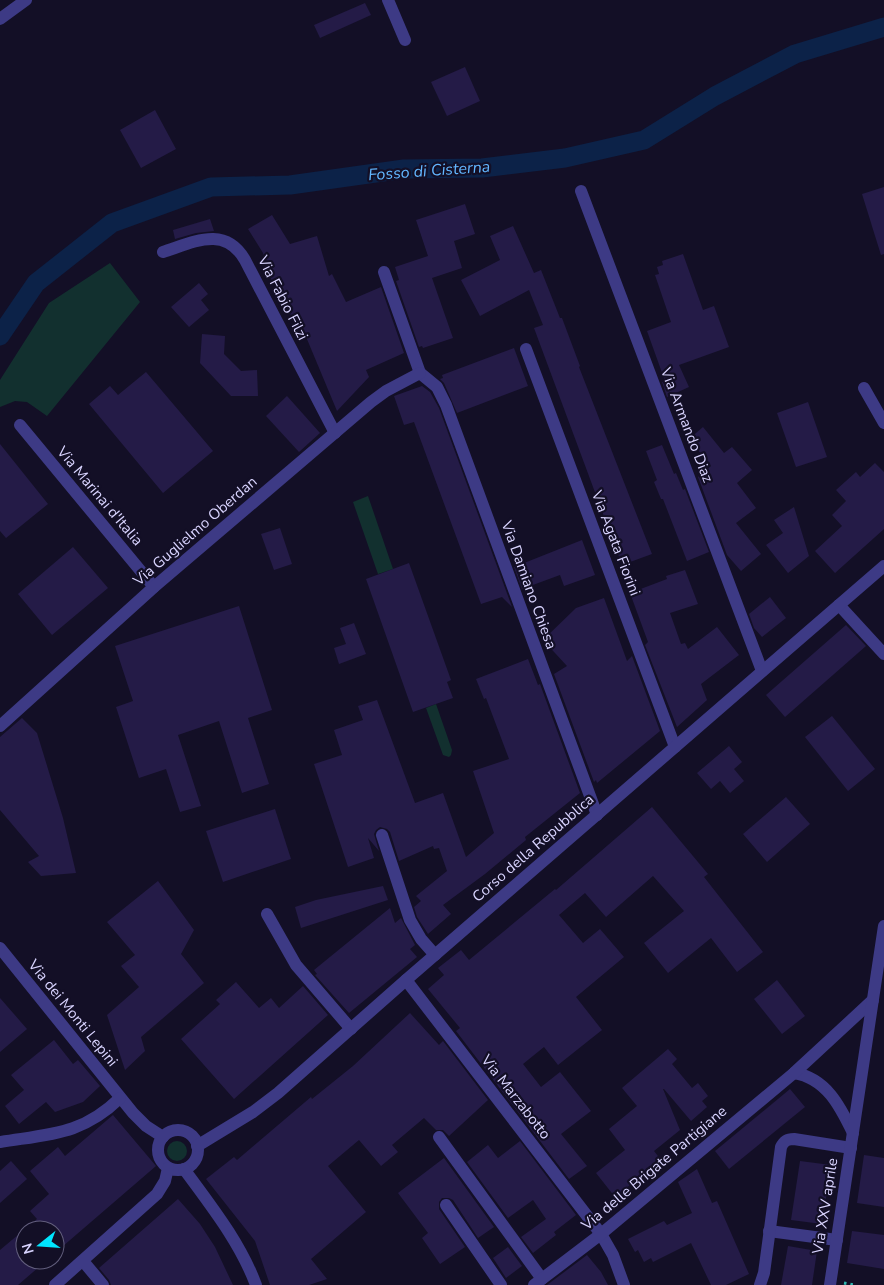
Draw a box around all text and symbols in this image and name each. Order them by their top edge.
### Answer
water label: Fosso di Cisterna [367,156,491,186]
street label: Via Fabio Filzi [253,251,313,344]
street label: Via Armando Diaz [656,364,718,485]
street label: Via Marinai d'Italia [52,441,148,550]
street label: Via Guglielmo Oberdan [128,472,261,591]
street label: Via Agata Fiorini [586,487,645,598]
street label: Via Damiano Chiesa [496,517,561,652]
street label: Corso della Repubblica [468,790,598,906]
street label: Via dei Monti Lepini [23,955,122,1071]
street label: Via Marzabotto [476,1050,555,1143]
street label: Via delle Brigate Partigiane [576,1101,731,1235]
street label: Via XXV aprile [807,1157,842,1256]
north arrow [15,1220,65,1270]
text: N [17,1241,39,1256]

